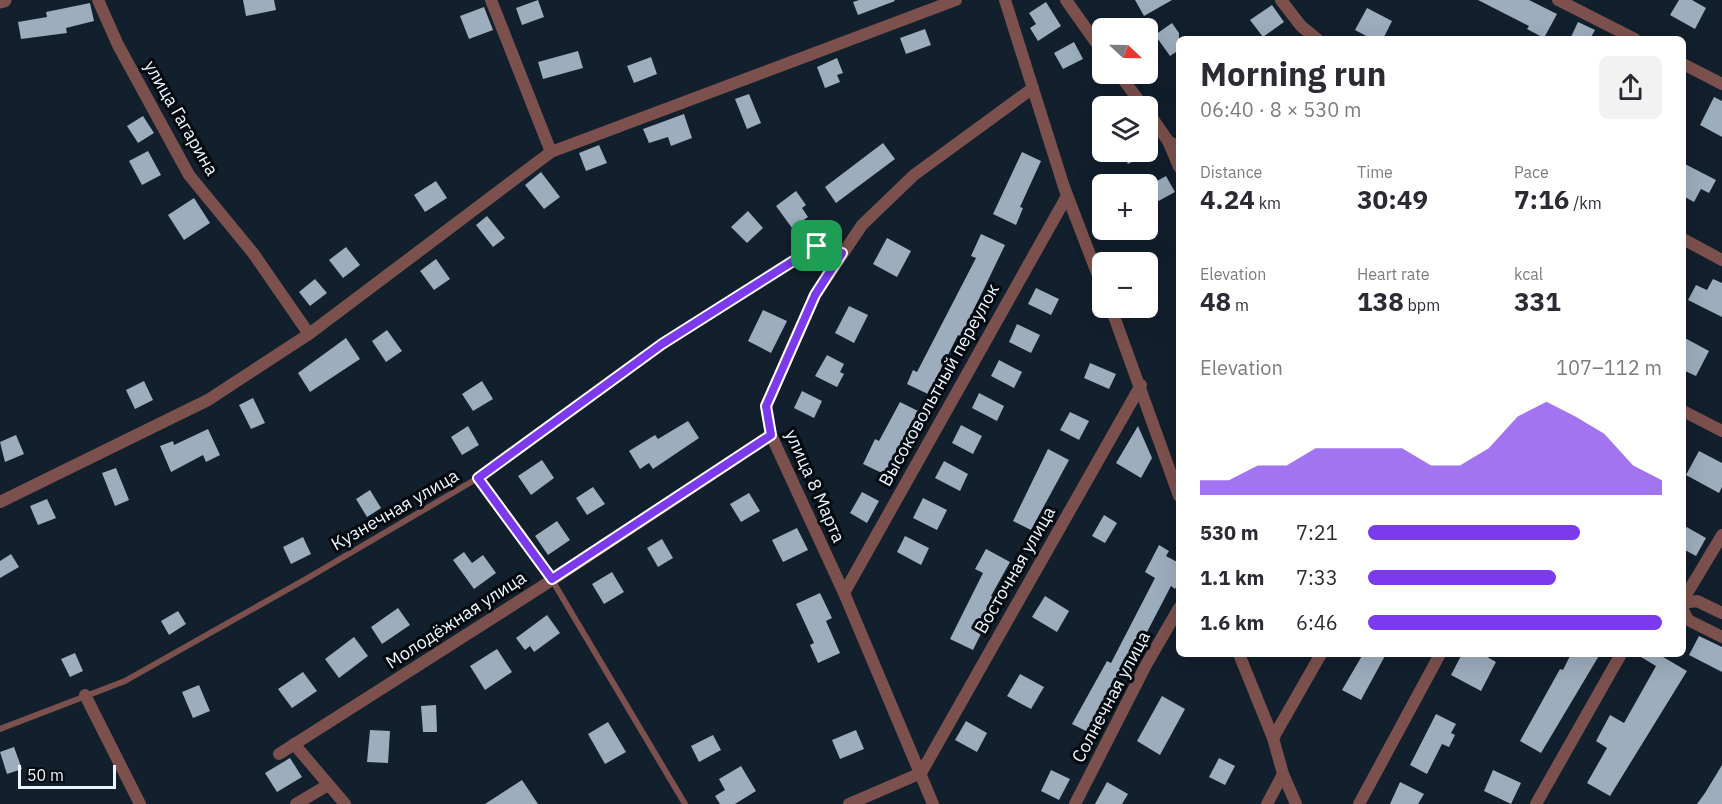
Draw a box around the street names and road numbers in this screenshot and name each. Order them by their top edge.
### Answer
street label: улица Гагарина [139,56,224,180]
street label: Высоковольтный переулок [873,279,1004,490]
street label: улица 8 Марта [780,426,851,546]
street label: Кузнечная улица [327,464,463,555]
street label: Восточная улица [969,502,1060,637]
street label: Молодёжная улица [381,565,531,674]
street label: Солнечная улица [1066,627,1155,766]

